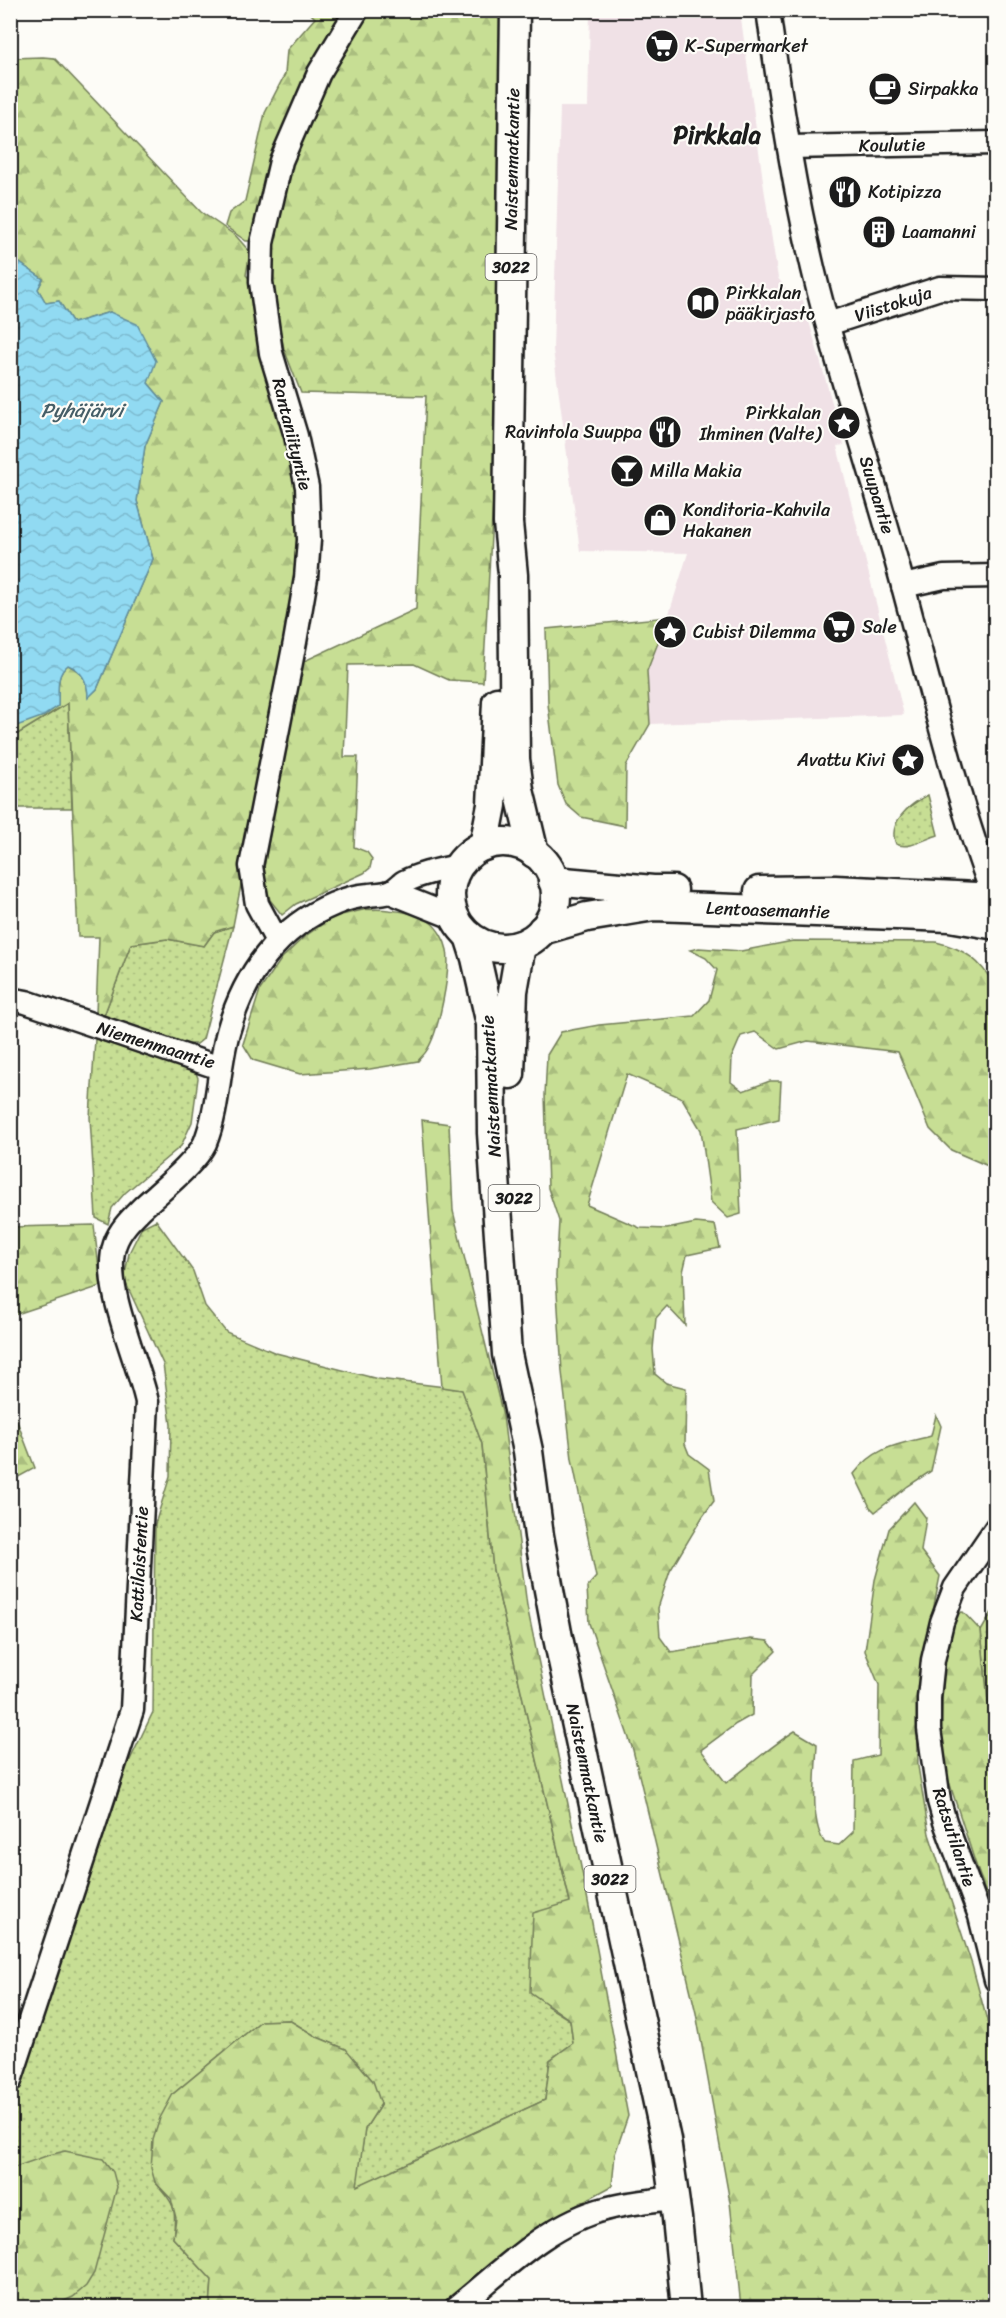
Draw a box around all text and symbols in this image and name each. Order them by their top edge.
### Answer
supermarket icon: K-Supermarket [644,28,680,64]
place label: K-Supermarket [685,30,808,62]
cafe icon: Sirpakka [867,71,903,107]
place label: Sirpakka [908,73,978,105]
street label: Naistenmatkantie [495,88,529,230]
district label: Pirkkala [673,114,762,156]
street label: Koulutie [858,128,926,162]
restaurant icon: Kotipizza [827,174,863,210]
place label: Kotipizza [868,176,942,208]
building icon: Laamanni [861,214,897,250]
place label: Laamanni [902,216,977,248]
road number: 3022 [486,254,536,280]
street label: Viistokuja [850,276,937,332]
place label: Pirkkalan pääkirjasto [725,277,815,330]
library icon: Pirkkalan pääkirjasto [685,285,721,321]
street label: Rantaniityntie [263,374,321,494]
water label: Pyhäjärvi [41,393,127,428]
place label: Pirkkalan Ihminen (Valte) [698,397,823,450]
place icon: Pirkkalan Ihminen (Valte) [826,405,862,441]
restaurant icon: Ravintola Suuppa [647,414,683,450]
place label: Ravintola Suuppa [505,416,642,448]
street label: Suupantie [850,452,904,538]
bar icon: Milla Makia [609,453,645,489]
place label: Milla Makia [650,455,743,487]
place label: Konditoria-Kahvila Hakanen [683,494,831,547]
shop icon: Konditoria-Kahvila Hakanen [642,502,678,538]
supermarket icon: Sale [821,609,857,645]
place label: Sale [862,611,897,643]
place icon: Cubist Dilemma [652,614,688,650]
place label: Cubist Dilemma [693,616,817,648]
place icon: Avattu Kivi [890,742,926,778]
place label: Avattu Kivi [796,744,886,776]
street label: Lentoasemantie [705,892,831,928]
street label: Niemenmaantie [93,1012,219,1078]
street label: Naistenmatkantie [471,1014,511,1158]
road number: 3022 [488,1185,540,1211]
street label: Kattilaistentie [120,1505,158,1623]
street label: Naistenmatkantie [557,1700,617,1846]
street label: Ratsutilantie [923,1783,985,1891]
road number: 3022 [584,1866,636,1892]

